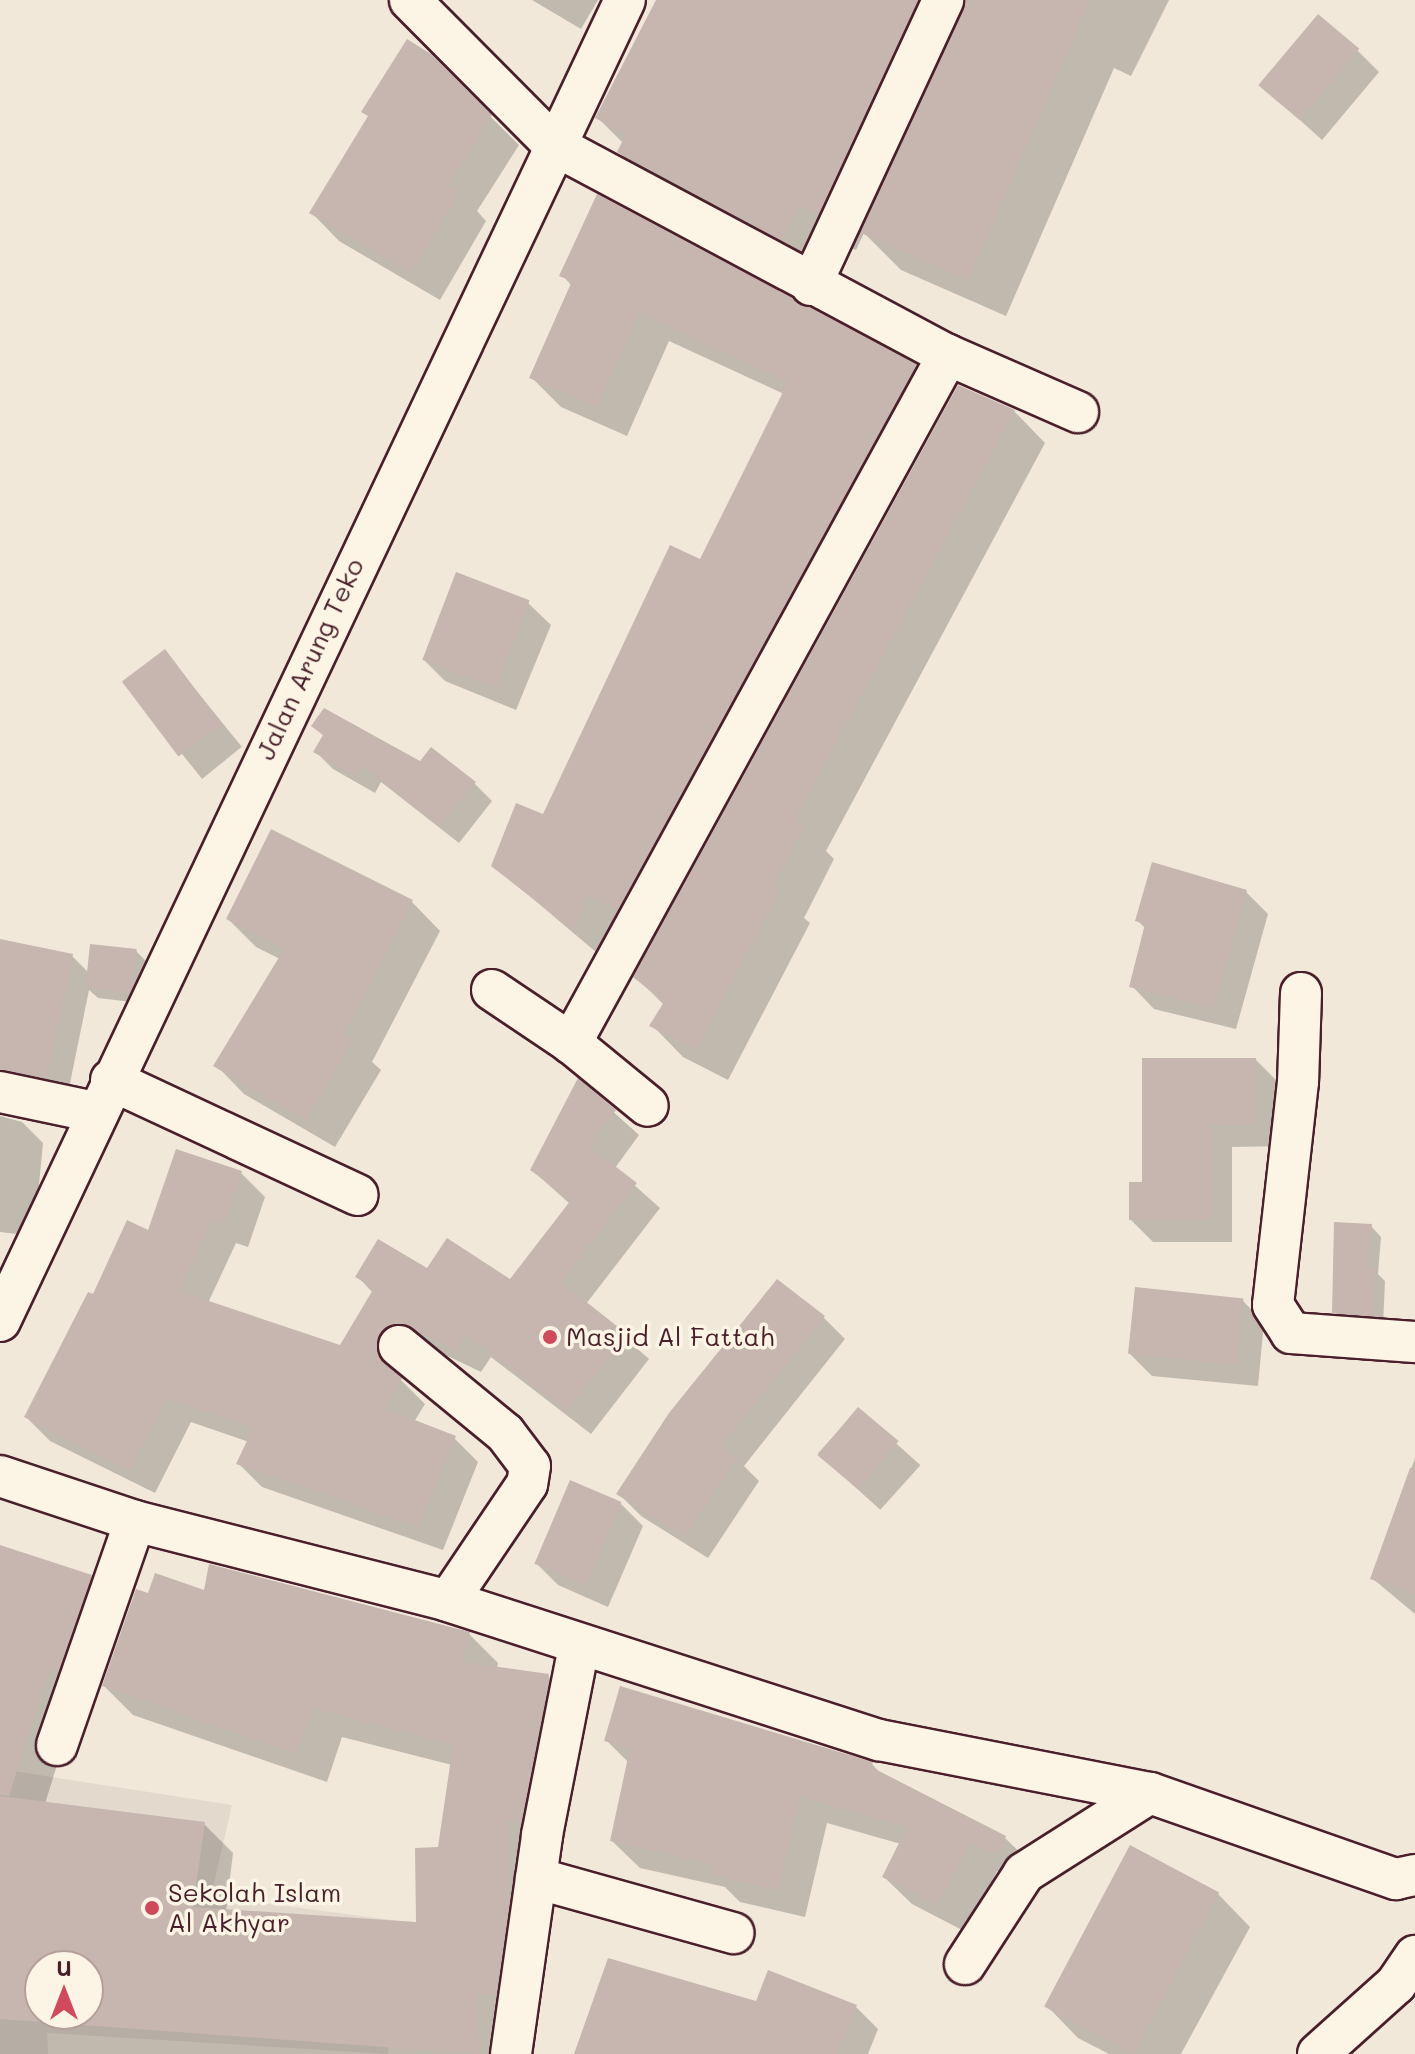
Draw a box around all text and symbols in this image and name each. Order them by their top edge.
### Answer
street label: Jalan Arung Teko [250,553,370,765]
place label: Masjid Al Fattah [566,1321,774,1353]
marker: Masjid Al Fattah [541,1328,559,1346]
place label: Sekolah Islam Al Akhyar [168,1877,341,1938]
marker: Sekolah Islam Al Akhyar [143,1899,161,1917]
north arrow [24,1950,104,2030]
text: U [56,1953,72,1982]

